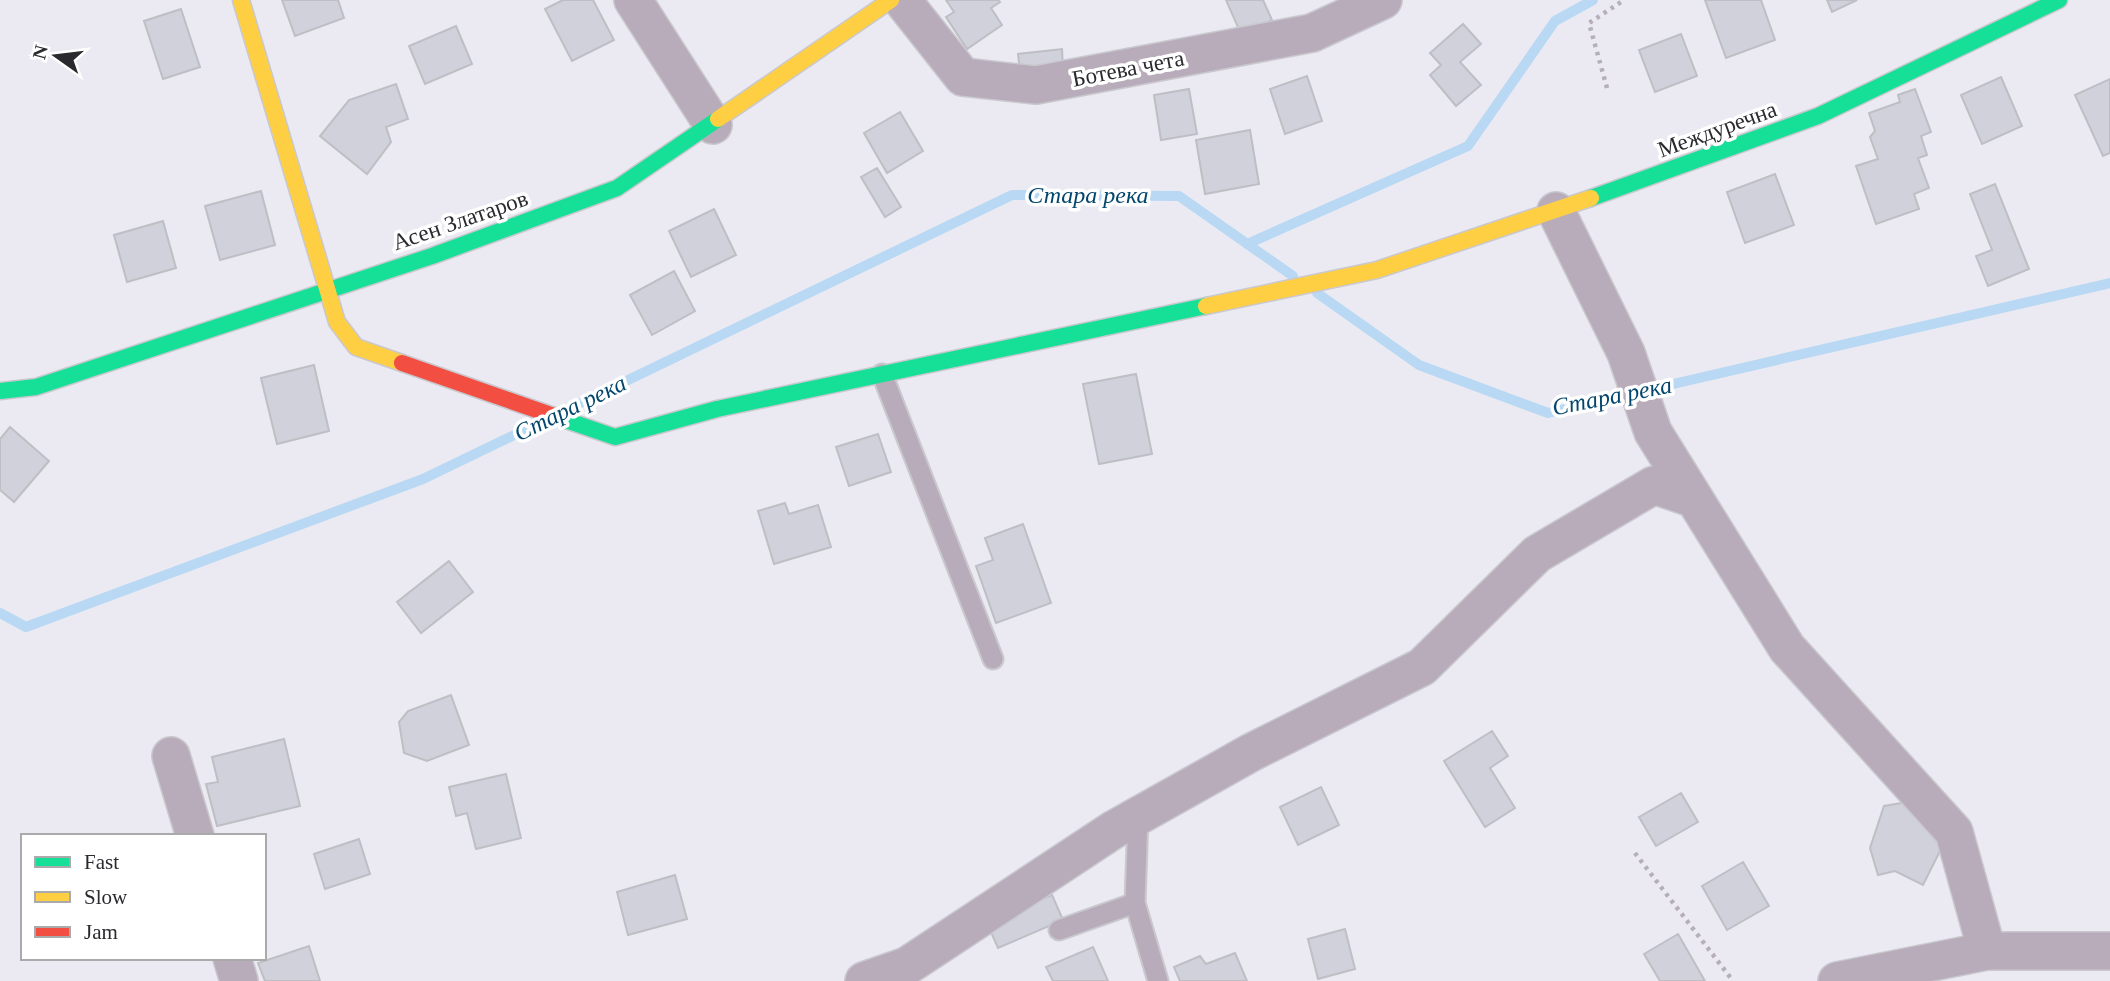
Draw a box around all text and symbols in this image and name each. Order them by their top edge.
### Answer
north arrow [21,21,91,91]
text: N [28,43,52,61]
street label: Ботева чета [1070,45,1186,92]
street label: Междуречна [1654,96,1780,163]
water label: Стара река [1027,182,1149,208]
street label: Асен Златаров [389,186,531,255]
water label: Стара река [510,370,630,446]
water label: Стара река [1550,372,1674,420]
legend [21,834,266,960]
text: Fast [84,850,119,874]
text: Slow [84,885,128,909]
text: Jam [84,920,118,944]

